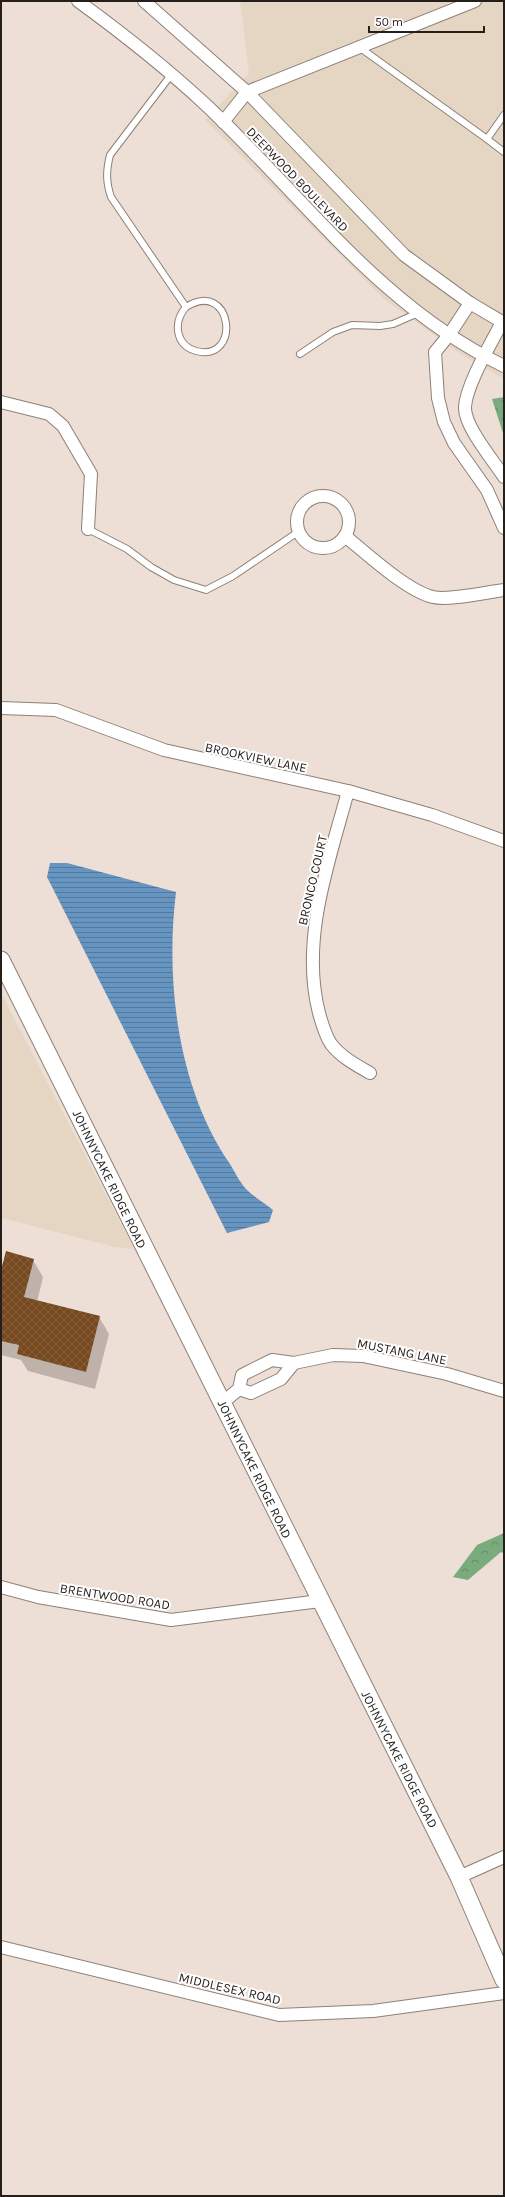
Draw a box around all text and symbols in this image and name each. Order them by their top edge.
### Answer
scale bar [369,8,484,34]
text: 50 m [375,15,403,29]
street label: DEEPWOOD BOULEVARD [244,124,352,235]
street label: BROOKVIEW LANE [204,739,308,776]
street label: BRONCO COURT [295,833,330,927]
street label: JOHNNYCAKE RIDGE ROAD [69,1108,150,1251]
street label: MUSTANG LANE [356,1335,448,1368]
street label: JOHNNYCAKE RIDGE ROAD [214,1398,295,1541]
street label: BRENTWOOD ROAD [59,1580,171,1613]
street label: JOHNNYCAKE RIDGE ROAD [358,1688,441,1830]
street label: MIDDLESEX ROAD [177,1969,282,2008]

